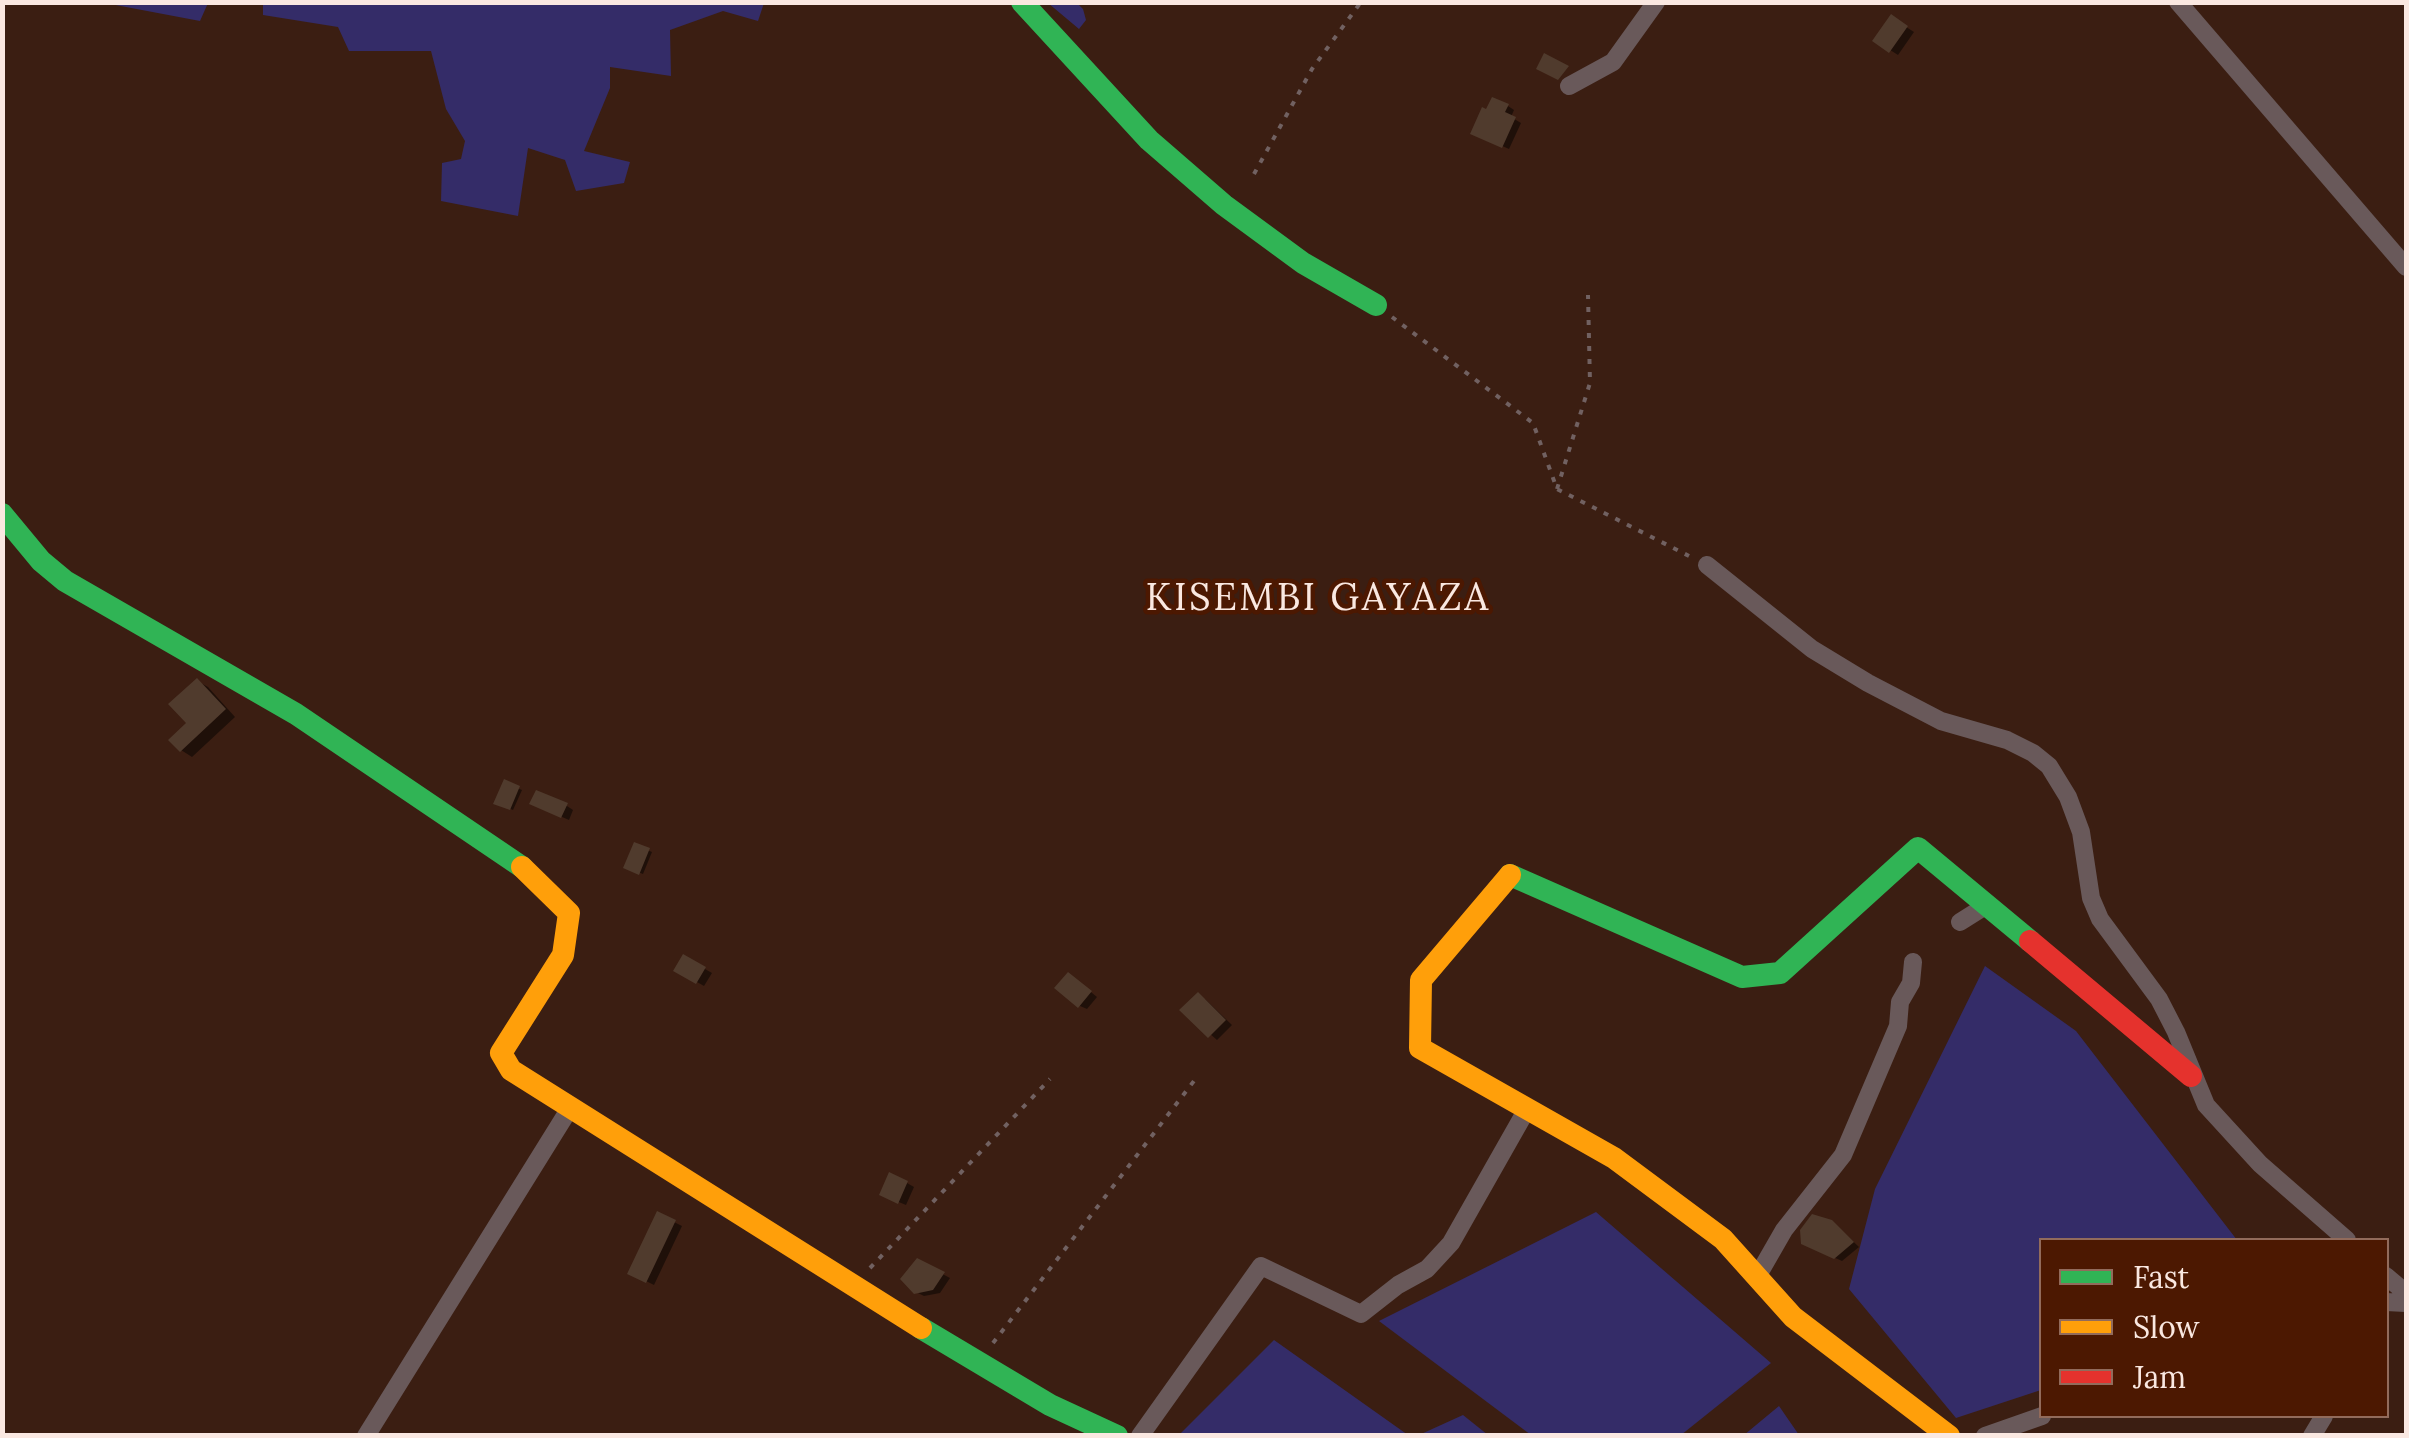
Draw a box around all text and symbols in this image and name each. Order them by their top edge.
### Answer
district label: KISEMBI GAYAZA [1145,576,1491,622]
legend [2039,1238,2389,1418]
text: Fast [2133,1258,2189,1296]
text: Slow [2133,1308,2199,1346]
text: Jam [2133,1358,2186,1396]

